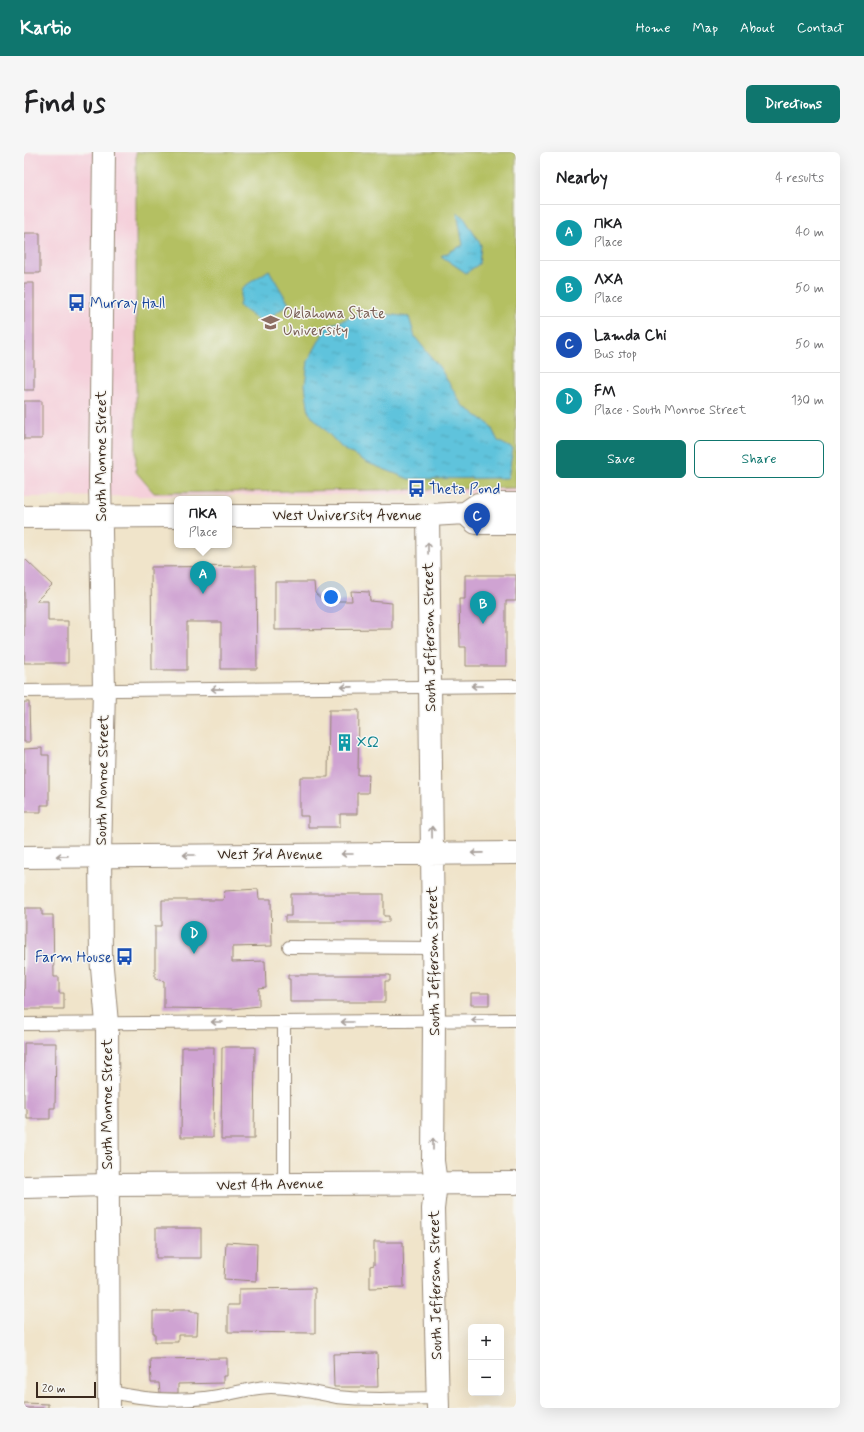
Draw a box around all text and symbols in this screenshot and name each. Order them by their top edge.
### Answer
text: Kartio [20,16,71,41]
text: Home [636,19,670,37]
text: Map [692,19,718,37]
text: About [740,19,775,37]
text: Contact [797,19,844,37]
button: Directions [746,85,840,123]
text: Find us [24,86,105,123]
text: Nearby [556,167,608,189]
text: 4 results [775,170,824,187]
text: ΠΚΑ [594,214,623,234]
text: A [565,224,573,241]
text: 40 m [795,224,824,241]
text: Place [594,234,623,251]
text: ΛXA [594,270,623,290]
text: B [565,280,573,297]
text: 50 m [795,280,824,297]
text: Place [594,290,623,307]
bus stop icon: Murray Hall [67,293,87,313]
place label: Murray Hall [90,294,165,314]
place label: Oklahoma State University [283,304,385,341]
school or university icon: Oklahoma State University [260,312,280,332]
text: Lamda Chi [594,326,666,346]
text: C [564,336,574,353]
text: 50 m [795,336,824,353]
text: Bus stop [594,346,637,363]
text: FM [594,382,616,402]
street label: South Monroe Street [92,390,112,521]
text: D [565,392,573,409]
text: 130 m [791,392,824,409]
text: Place · South Monroe Street [594,402,746,419]
button: Save [556,440,686,478]
button: Share [694,440,824,478]
bus stop icon: Theta Pond [406,479,426,499]
place label: Theta Pond [429,480,500,500]
popup [174,496,232,548]
pin: C [464,503,490,536]
text: ΠΚΑ [189,504,217,524]
street label: West University Avenue [272,506,422,526]
text: Place [189,524,217,541]
one-way arrow [424,542,432,555]
pin: A [190,561,216,594]
street label: South Jefferson Street [419,562,441,712]
your location [321,587,341,607]
pin: B [470,591,496,624]
one-way arrow [471,682,484,690]
one-way arrow [341,683,354,691]
one-way arrow [211,685,224,693]
street label: South Monroe Street [92,714,114,846]
building icon: XΩ [334,732,354,752]
place label: XΩ [357,733,379,753]
one-way arrow [428,826,436,839]
street label: West 3rd Avenue [217,845,323,865]
one-way arrow [471,849,484,857]
one-way arrow [341,850,354,858]
one-way arrow [183,851,196,859]
one-way arrow [56,852,69,860]
street label: South Jefferson Street [423,886,445,1036]
pin: D [181,921,207,954]
bus stop icon: Farm House [115,947,135,967]
place label: Farm House [35,948,112,968]
one-way arrow [471,1017,484,1024]
one-way arrow [211,1018,224,1026]
one-way arrow [341,1018,354,1026]
street label: South Monroe Street [98,1038,118,1169]
one-way arrow [429,1138,437,1151]
street label: West 4th Avenue [216,1174,324,1196]
street label: South Jefferson Street [425,1210,447,1360]
map controls [468,1324,504,1396]
button: + [468,1324,504,1360]
button: − [468,1360,504,1396]
scale bar [36,1380,96,1399]
text: 20 m [42,1382,65,1396]

